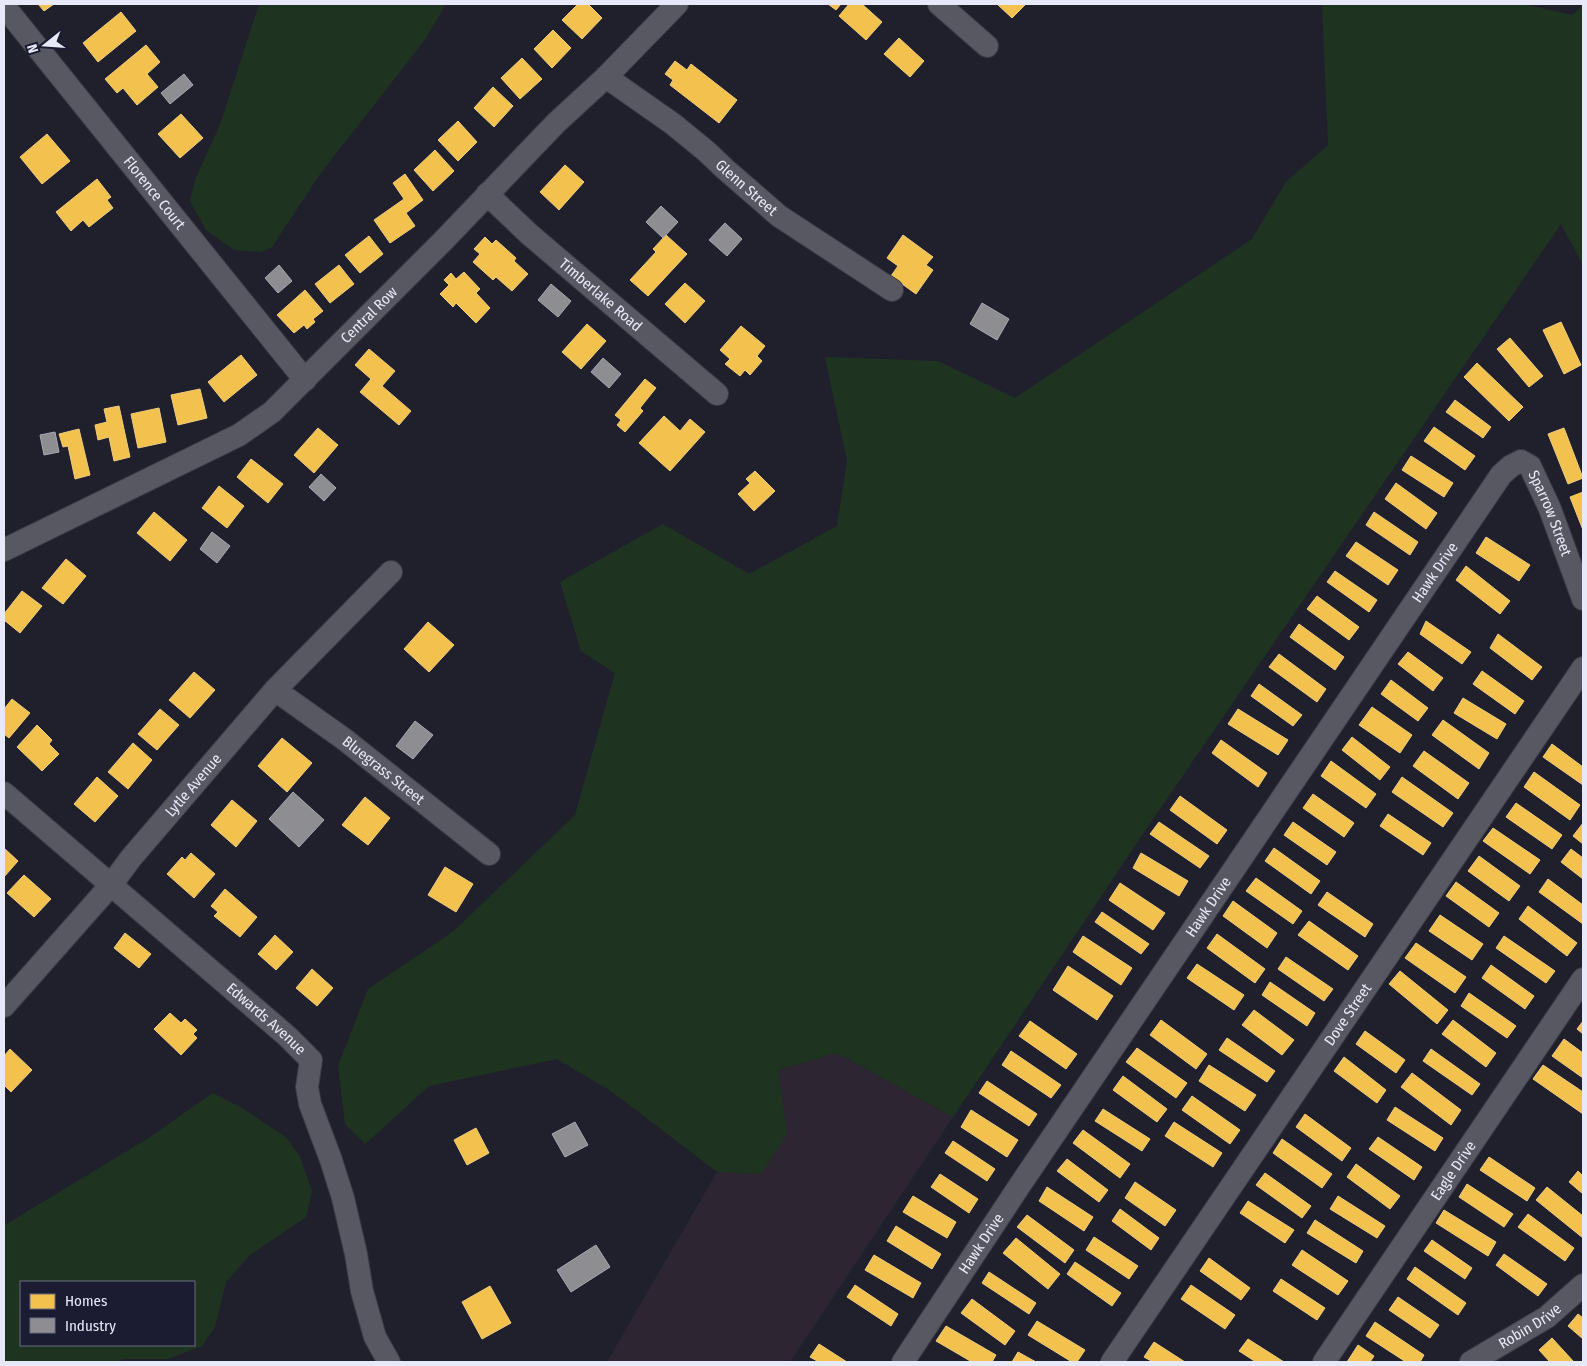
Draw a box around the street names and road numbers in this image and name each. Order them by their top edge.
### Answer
street label: Florence Court [120,153,189,233]
street label: Glenn Street [712,156,781,219]
street label: Timberlake Road [555,255,646,335]
street label: Central Row [337,283,401,347]
street label: Sparrow Street [1524,467,1575,559]
street label: Hawk Drive [1408,539,1462,606]
street label: Bluegrass Street [339,732,428,808]
street label: Lytle Avenue [161,750,225,820]
street label: Hawk Drive [1182,874,1235,940]
street label: Edwards Avenue [223,979,310,1059]
street label: Dove Street [1320,980,1375,1049]
street label: Eagle Drive [1427,1138,1480,1204]
street label: Hawk Drive [955,1210,1008,1277]
street label: Robin Drive [1495,1300,1565,1353]

